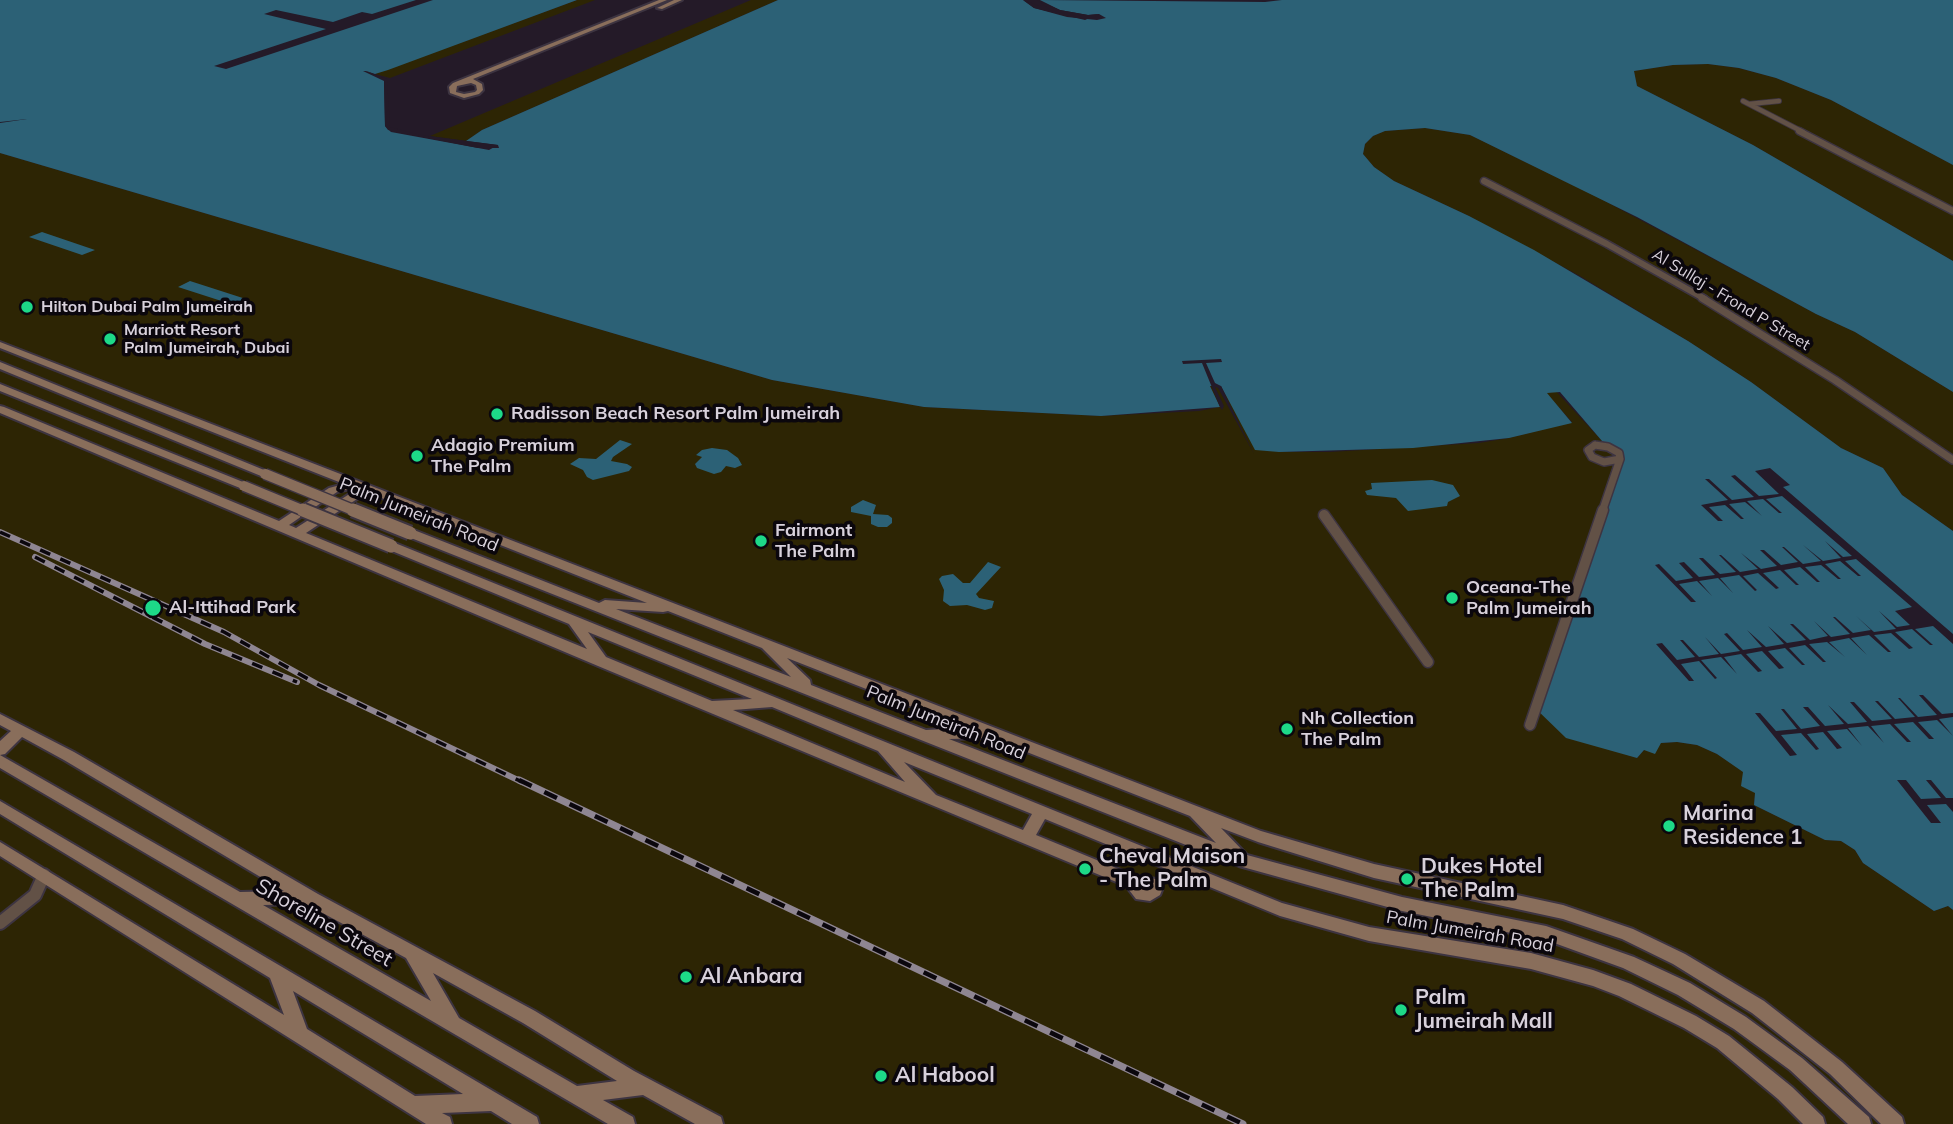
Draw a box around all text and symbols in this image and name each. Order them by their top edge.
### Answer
street label: Al Sullaj - Frond P Street [1649,245,1813,355]
place label: Hilton Dubai Palm Jumeirah [41,297,253,317]
marker: Hilton Dubai Palm Jumeirah [19,299,35,315]
place label: Marriott Resort Palm Jumeirah, Dubai [124,320,290,358]
marker: Marriott Resort Palm Jumeirah, Dubai [102,331,118,347]
place label: Radisson Beach Resort Palm Jumeirah [511,403,840,425]
marker: Radisson Beach Resort Palm Jumeirah [489,406,505,422]
place label: Adagio Premium The Palm [431,435,575,478]
marker: Adagio Premium The Palm [409,448,425,464]
street label: Palm Jumeirah Road [336,473,502,557]
place label: Fairmont The Palm [775,520,855,562]
marker: Fairmont The Palm [753,533,769,549]
place label: Oceana-The Palm Jumeirah [1466,577,1592,620]
marker: Oceana-The Palm Jumeirah [1444,590,1460,606]
place label: Al-Ittihad Park [169,597,296,619]
marker: Al-Ittihad Park [143,598,163,618]
street label: Palm Jumeirah Road [863,681,1029,765]
place label: Nh Collection The Palm [1301,708,1414,750]
marker: Nh Collection The Palm [1279,721,1295,737]
place label: Marina Residence 1 [1683,801,1802,851]
marker: Marina Residence 1 [1661,818,1677,834]
place label: Cheval Maison - The Palm [1099,844,1245,894]
place label: Dukes Hotel The Palm [1421,854,1542,904]
marker: Cheval Maison - The Palm [1077,861,1093,877]
marker: Dukes Hotel The Palm [1399,871,1415,887]
street label: Shoreline Street [251,874,397,972]
street label: Palm Jumeirah Road [1385,907,1555,957]
place label: Al Anbara [700,964,803,990]
marker: Al Anbara [678,969,694,985]
place label: Palm Jumeirah Mall [1415,985,1553,1035]
marker: Palm Jumeirah Mall [1393,1002,1409,1018]
place label: Al Habool [895,1063,995,1089]
marker: Al Habool [873,1068,889,1084]

